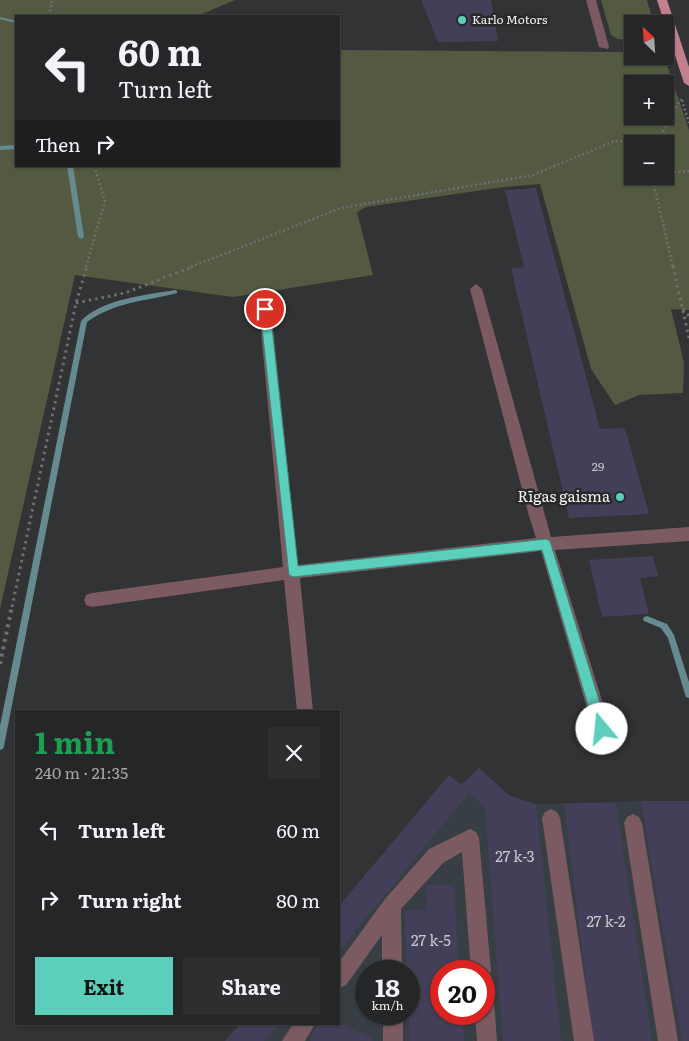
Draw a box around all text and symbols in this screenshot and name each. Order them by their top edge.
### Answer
place label: Karlo Motors [472,10,548,28]
marker: Karlo Motors [456,14,468,26]
north arrow [624,15,674,65]
map controls [624,15,674,185]
text: 60 m [118,25,202,77]
icon: left [35,35,100,100]
text: Turn left [118,72,212,105]
button: + [624,75,674,125]
text: Then [35,130,81,158]
icon: right [91,130,119,158]
button: − [624,135,674,185]
pin [244,288,286,330]
icon: arrive [251,295,279,323]
house number: 29 [592,457,604,475]
place label: Rīgas gaisma [517,484,611,507]
marker: Rīgas gaisma [614,491,626,503]
position arrow [575,702,627,754]
text: 1 min [35,719,115,763]
button: close [268,727,320,779]
text: 240 m · 21:35 [35,760,128,784]
icon: left [35,816,63,844]
text: Turn left [78,816,165,844]
text: 60 m [277,816,320,844]
house number: 27 k-3 [495,844,535,867]
icon: right [35,886,63,914]
text: Turn right [78,886,182,914]
text: 80 m [276,886,320,914]
house number: 27 k-2 [586,909,626,932]
house number: 27 k-5 [411,928,451,951]
button: Exit [35,957,173,1015]
button: Share [183,957,320,1015]
speed limit sign: 20 [430,960,495,1025]
text: 18 [375,968,400,1005]
text: km/h [372,996,403,1014]

